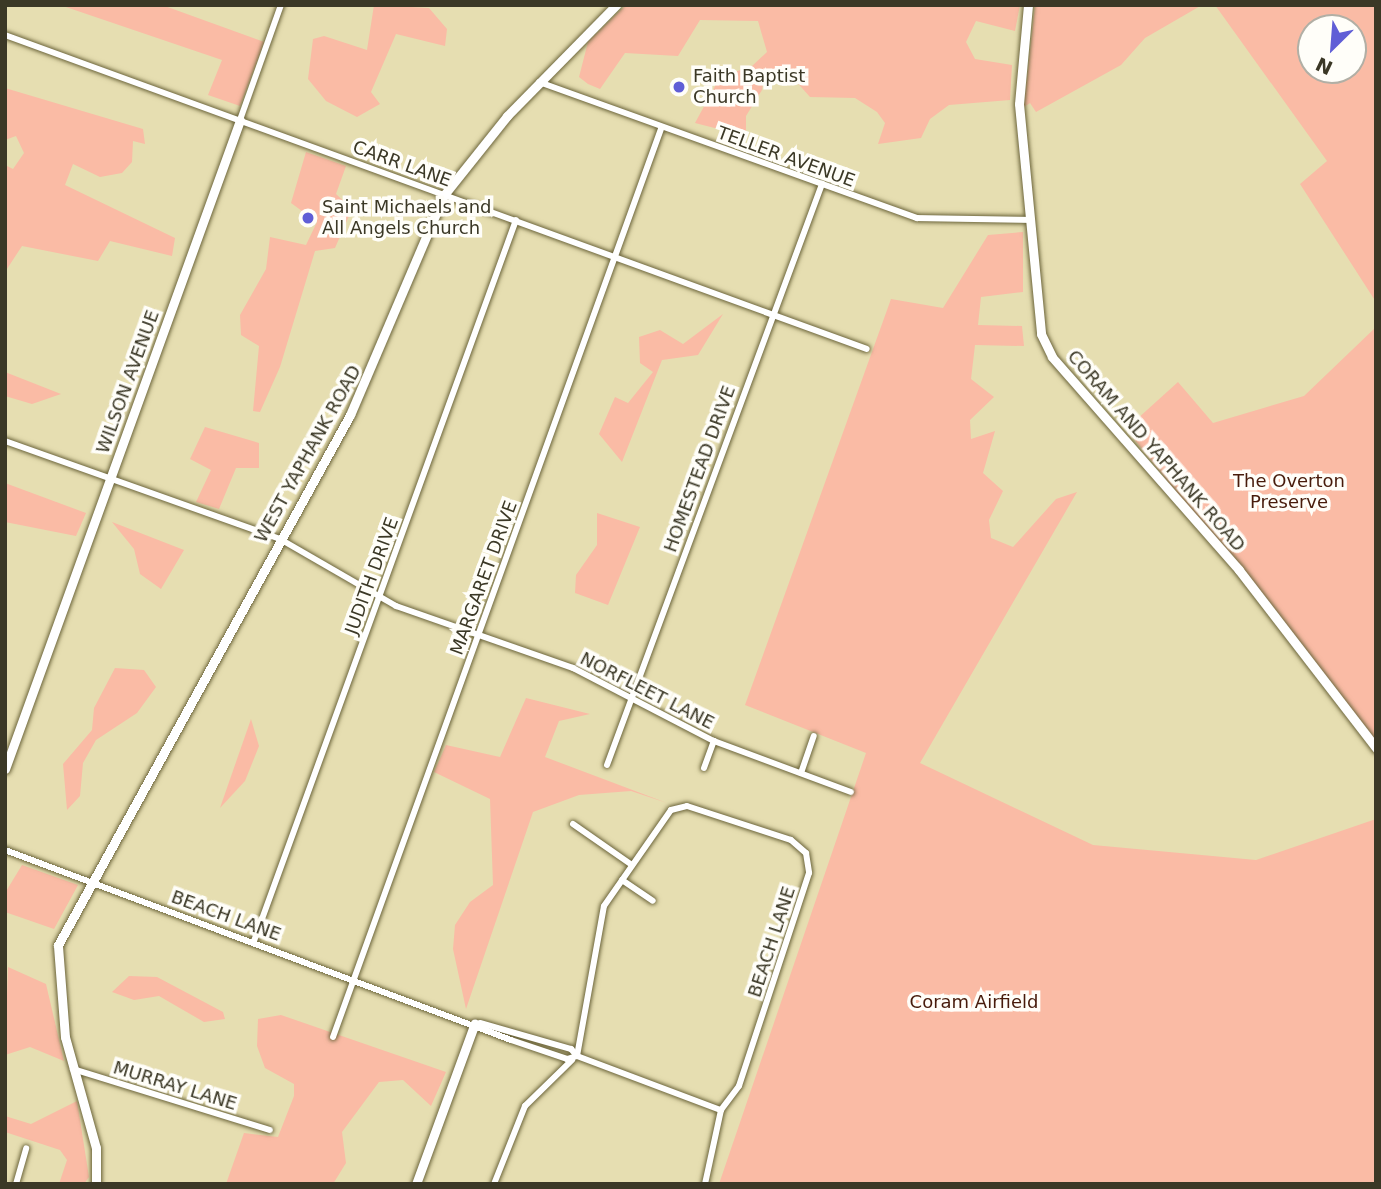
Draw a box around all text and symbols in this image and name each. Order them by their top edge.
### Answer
north arrow [1297,14,1367,84]
text: N [1312,53,1336,80]
place label: Faith Baptist Church [693,66,805,108]
marker: Faith Baptist Church [671,79,687,95]
street label: TELLER AVENUE [714,122,858,192]
street label: CARR LANE [350,136,454,192]
place label: Saint Michaels and All Angels Church [322,197,492,240]
marker: Saint Michaels and All Angels Church [300,210,316,226]
street label: WILSON AVENUE [92,307,164,457]
street label: CORAM AND YAPHANK ROAD [1063,346,1249,556]
street label: WEST YAPHANK ROAD [250,362,366,546]
street label: HOMESTEAD DRIVE [660,383,740,555]
park label: The Overton Preserve [1233,471,1345,514]
street label: MARGARET DRIVE [446,498,522,658]
street label: JUDITH DRIVE [341,514,403,638]
street label: NORFLEET LANE [576,648,718,734]
street label: BEACH LANE [744,884,800,1000]
street label: BEACH LANE [168,886,284,946]
park label: Coram Airfield [910,991,1038,1013]
street label: MURRAY LANE [111,1057,239,1115]

